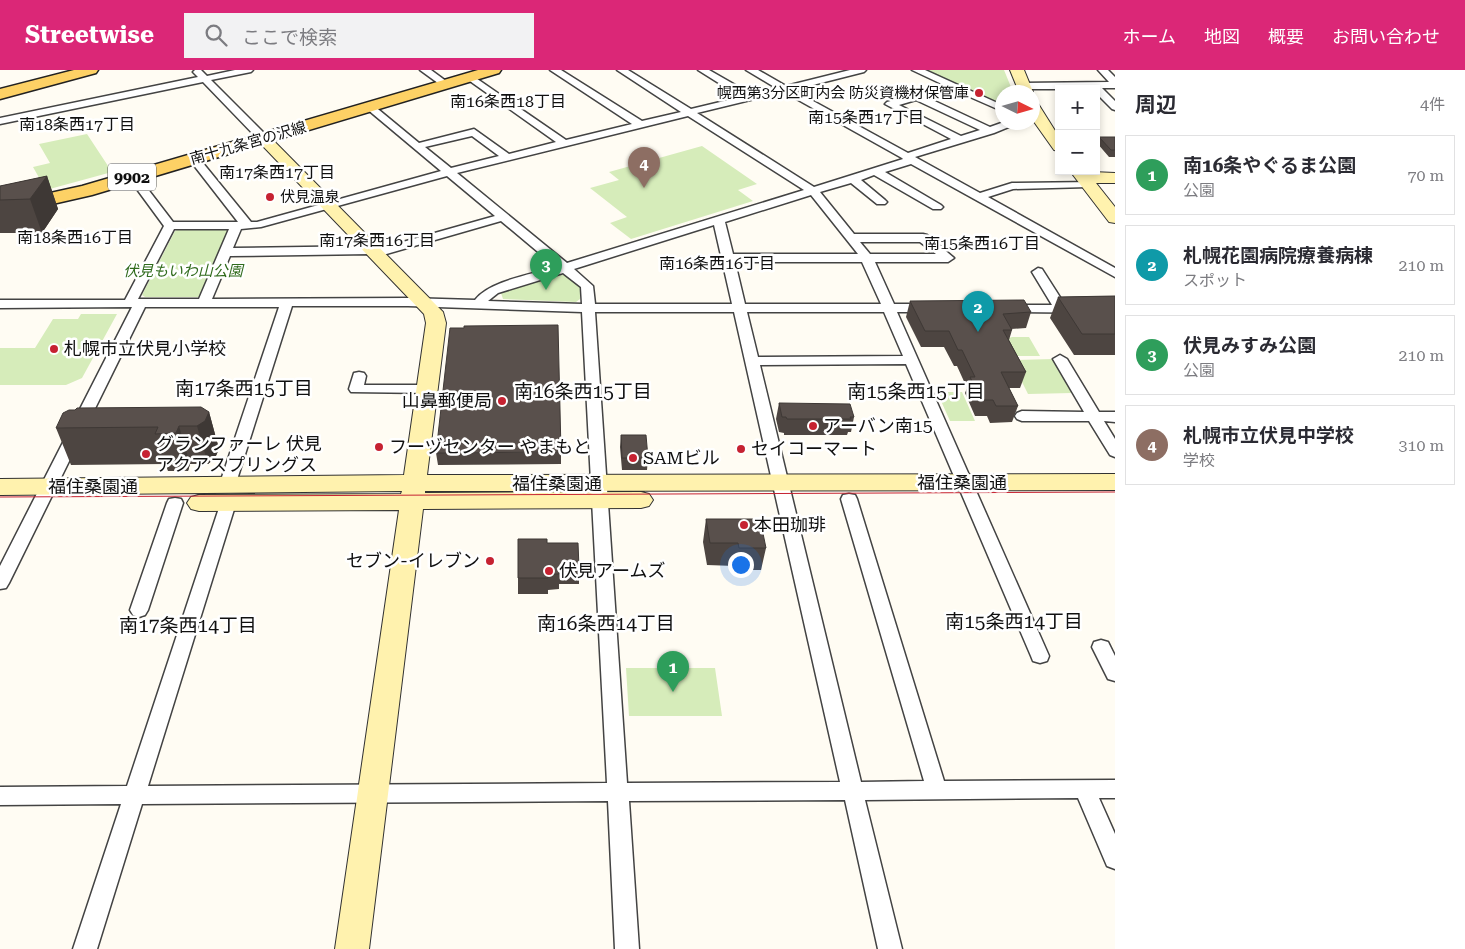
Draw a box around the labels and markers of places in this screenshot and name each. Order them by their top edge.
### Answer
place label: 幌西第3分区町内会 防災資機材保管庫 [717,84,969,102]
marker: 幌西第3分区町内会 防災資機材保管庫 [973,87,985,99]
pin: 4 [628,147,660,188]
place label: 伏見温泉 [280,188,340,206]
marker: 伏見温泉 [264,191,276,203]
pin: 3 [530,249,562,290]
pin: 2 [962,291,994,332]
place label: 札幌市立伏見小学校 [64,338,226,359]
marker: 札幌市立伏見小学校 [48,343,60,355]
place label: 山鼻郵便局 [402,390,492,411]
marker: 山鼻郵便局 [496,395,508,407]
place label: アーバン南15 [823,415,933,436]
marker: アーバン南15 [807,420,819,432]
place label: グランファーレ 伏見 アクアスプリングス [156,433,322,475]
place label: フーヅセンター やまもと [389,436,591,457]
place label: セイコーマート [751,438,877,459]
marker: フーヅセンター やまもと [373,441,385,453]
marker: セイコーマート [735,443,747,455]
place label: SAMビル [643,447,720,468]
marker: グランファーレ 伏見 アクアスプリングス [140,448,152,460]
marker: SAMビル [627,452,639,464]
place label: 本田珈琲 [754,514,826,535]
marker: 本田珈琲 [738,519,750,531]
place label: セブン-イレブン [346,550,480,571]
marker: セブン-イレブン [484,555,496,567]
place label: 伏見アームズ [559,560,665,581]
marker: 伏見アームズ [543,565,555,577]
pin: 1 [657,651,689,692]

